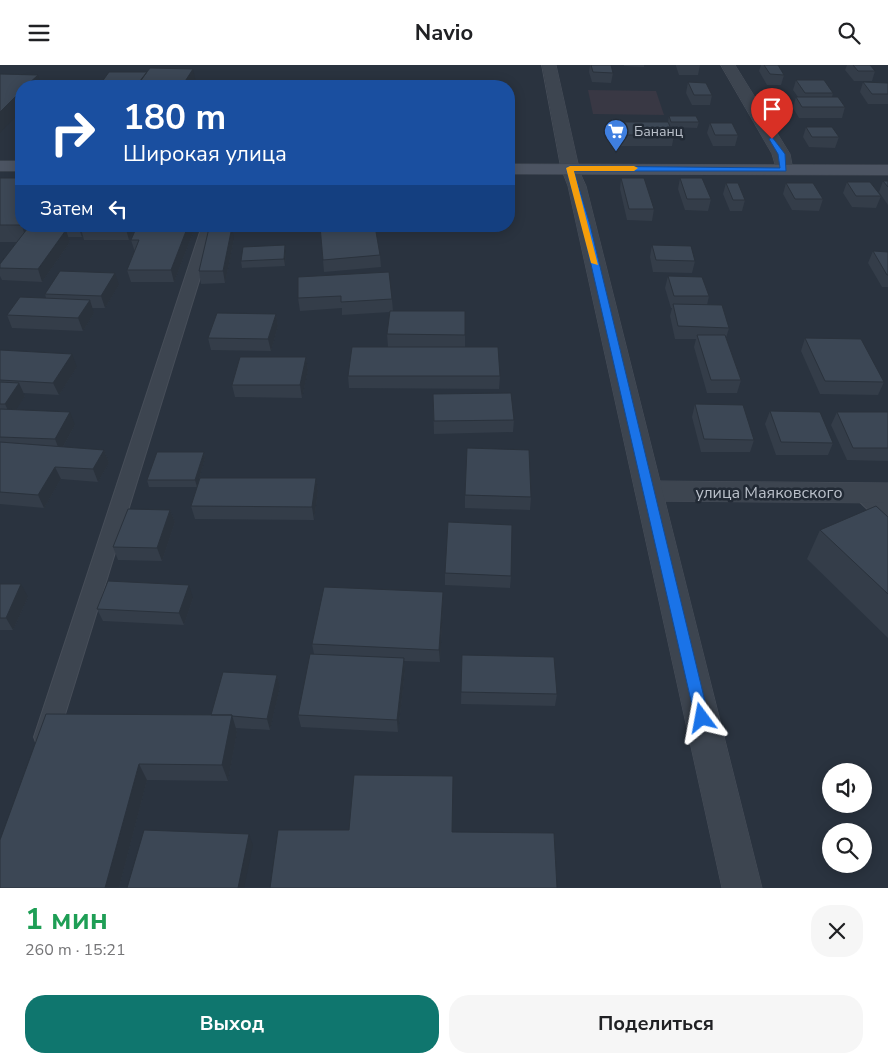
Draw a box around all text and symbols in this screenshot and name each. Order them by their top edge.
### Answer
text: Navio [415,18,473,48]
icon: menu [25,19,53,47]
icon: search [835,19,863,47]
pin [751,88,793,139]
text: 180 m [123,94,226,141]
icon: arrive [758,95,786,123]
icon: right [40,100,105,165]
supermarket icon: Бананц [603,118,629,152]
place label: Бананц [634,122,683,141]
text: Широкая улица [123,139,287,169]
icon: left [104,195,132,223]
text: Затем [40,196,94,222]
street label: улица Маяковского [696,482,842,504]
position arrow [675,691,727,743]
map controls [822,763,872,873]
button: sound [822,763,872,813]
button: search [822,823,872,873]
text: 1 мин [25,899,108,940]
button: close [811,905,863,957]
text: 260 m · 15:21 [25,939,126,961]
button: Выход [25,995,439,1053]
button: Поделиться [449,995,863,1053]

